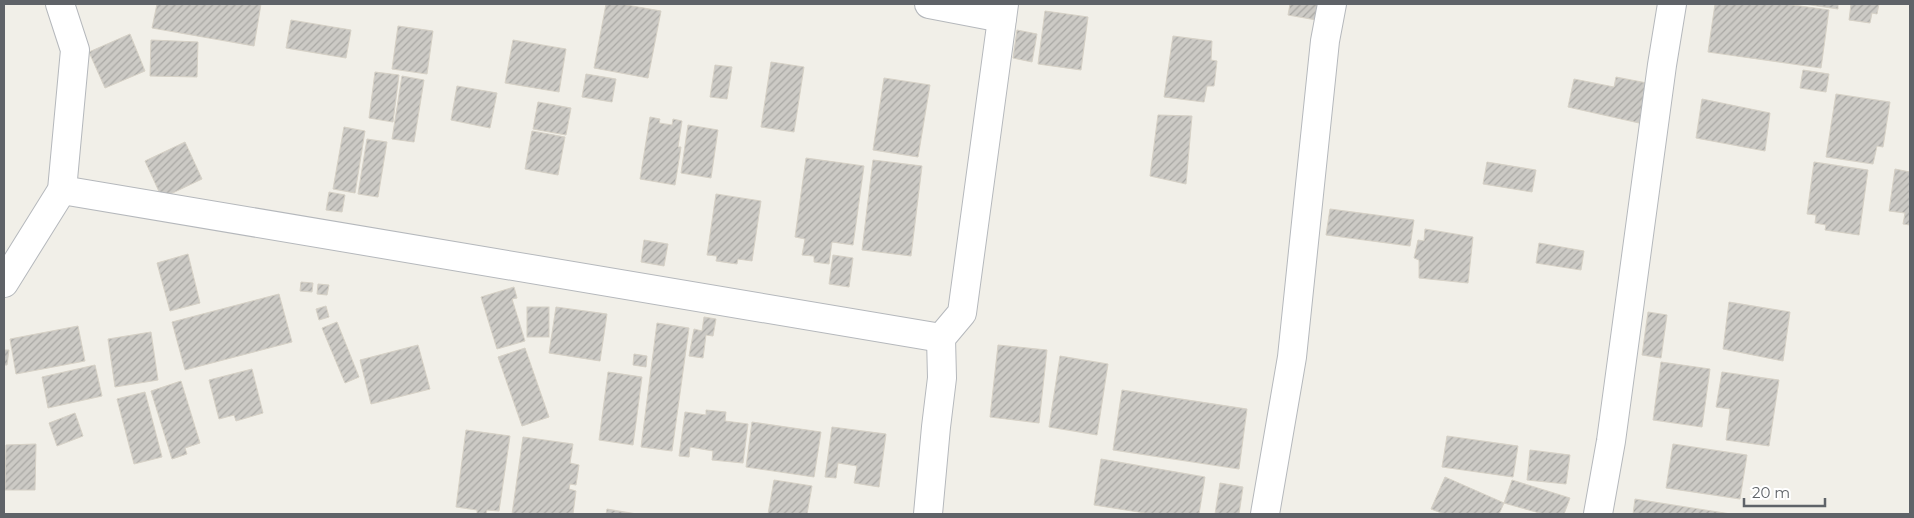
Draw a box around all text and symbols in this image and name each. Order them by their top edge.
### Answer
scale bar [1744,476,1825,508]
text: 20 m [1752,483,1790,502]

